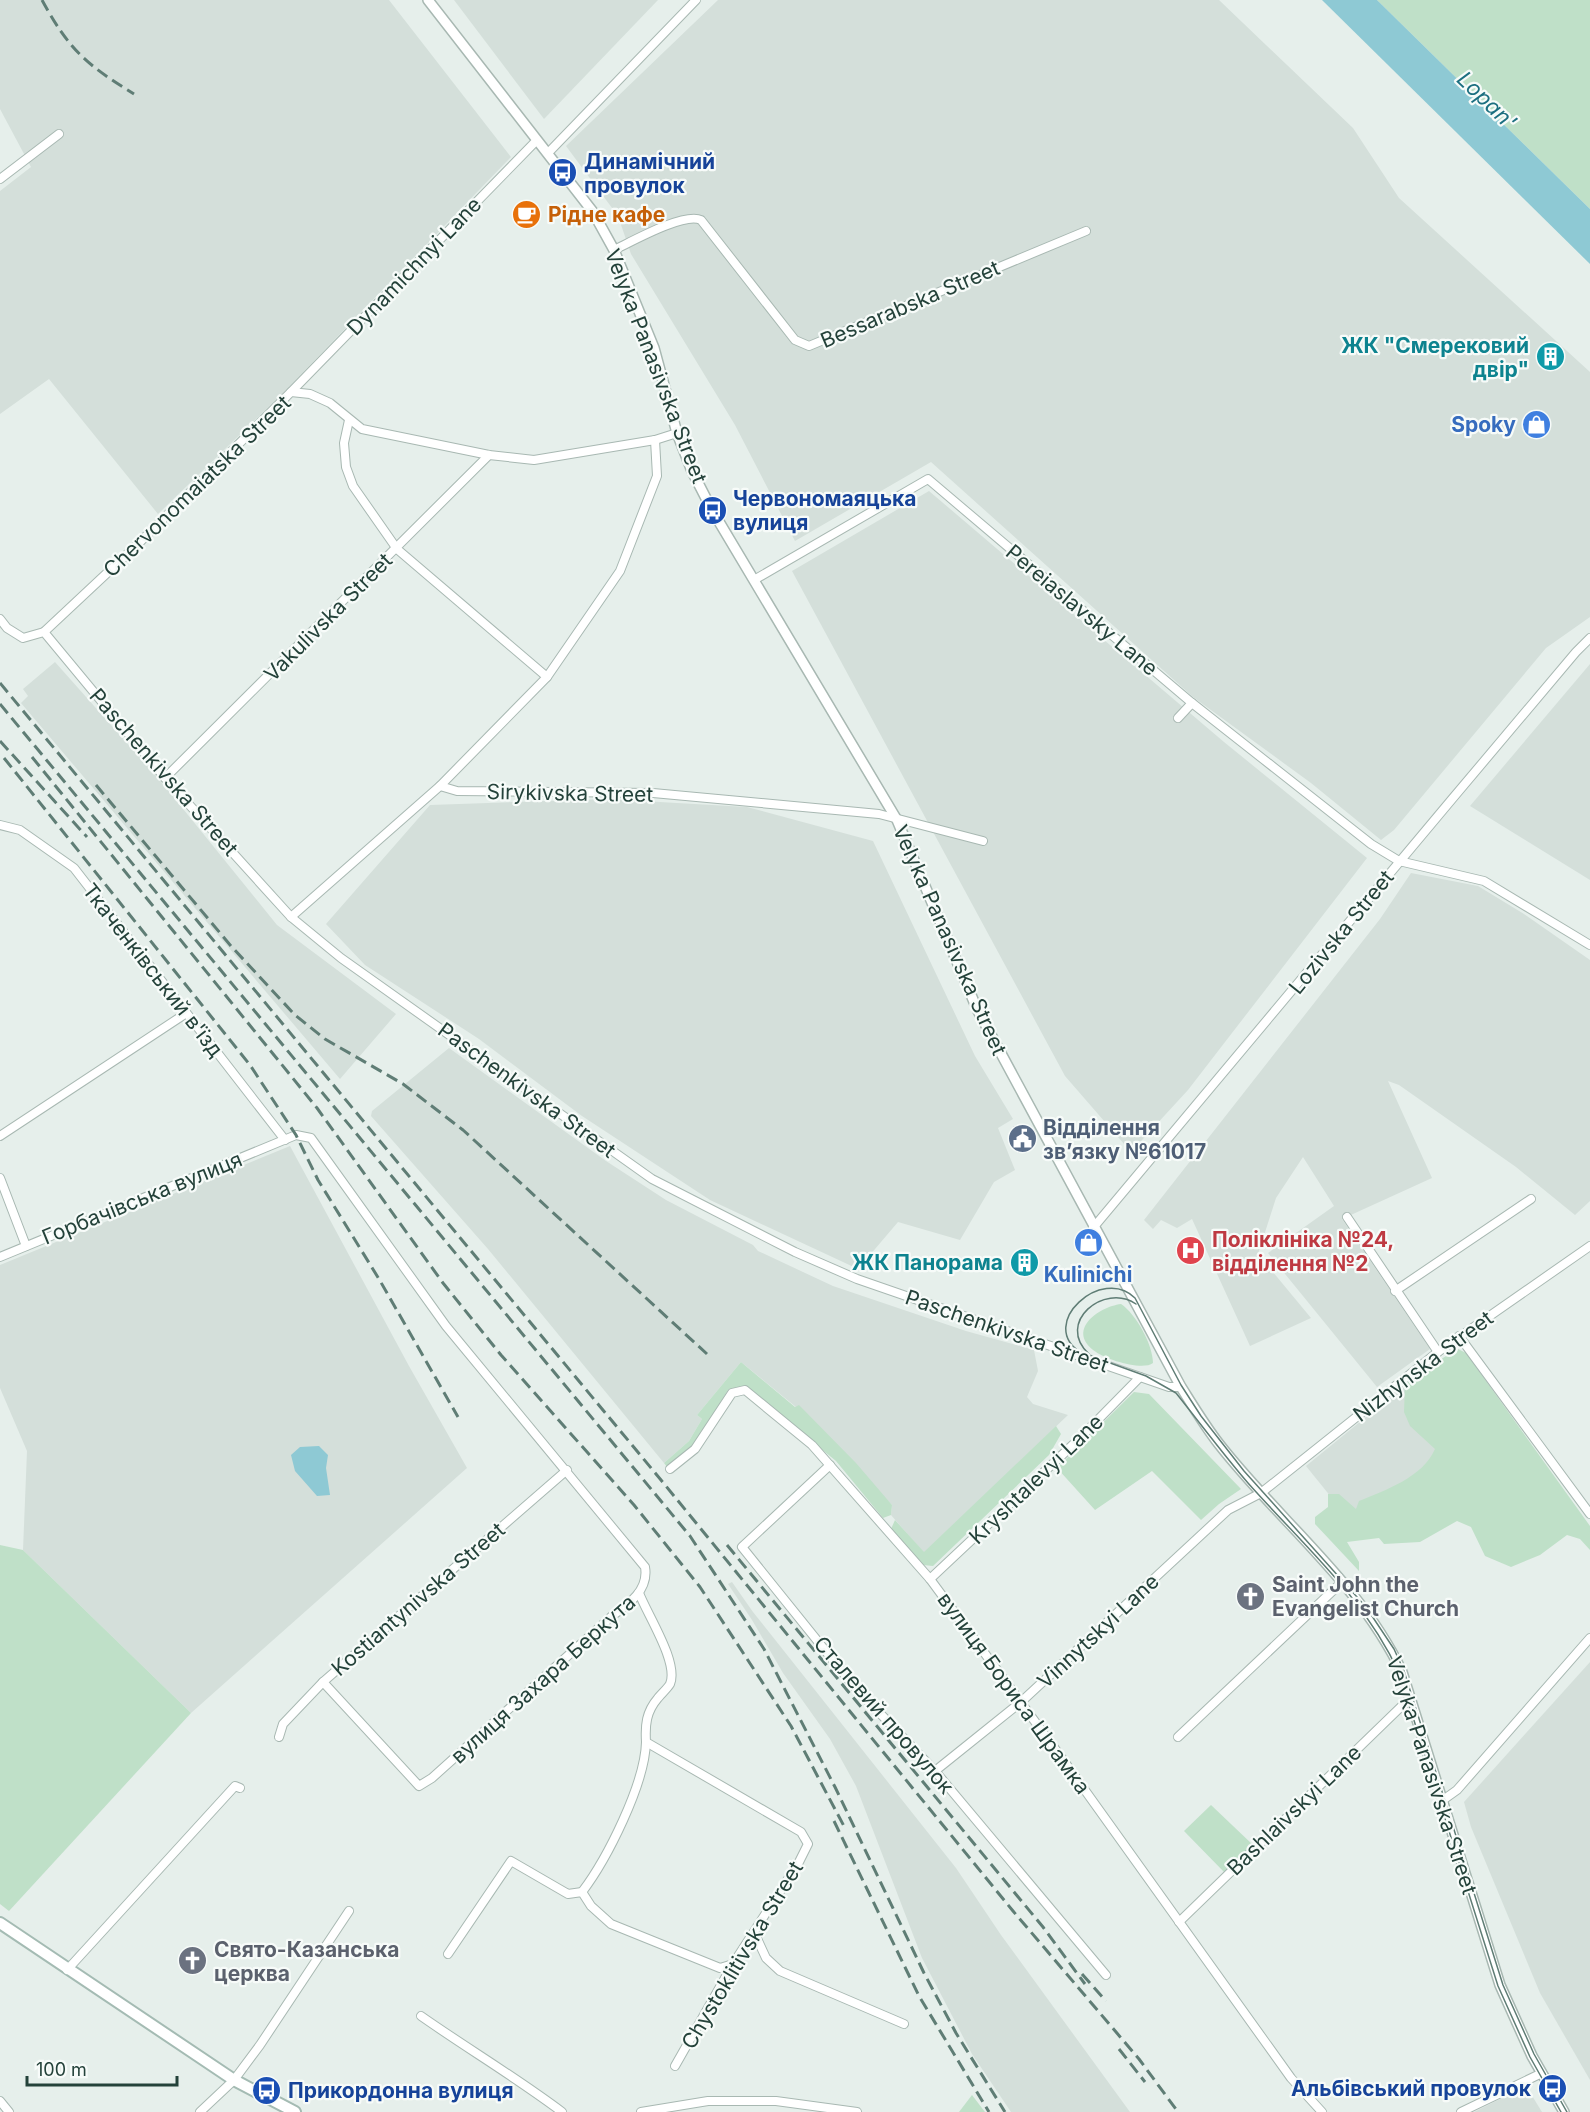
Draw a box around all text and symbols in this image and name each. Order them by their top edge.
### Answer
water label: Lopan' [1452,66,1522,134]
place label: Динамічний провулок [584,149,715,198]
bus stop icon: Динамічний провулок [547,157,579,189]
street label: Dynamichnyi Lane [342,192,486,340]
cafe icon: Рідне кафе [511,198,543,230]
place label: Рідне кафе [548,202,665,227]
street label: Velyka Panasivska Street [600,245,712,487]
street label: Bessarabska Street [817,255,1003,353]
place label: ЖК "Смерековий двір" [1341,333,1529,382]
building icon: ЖК "Смерековий двір" [1534,341,1566,373]
street label: Chervonomaiatska Street [98,390,296,582]
shop icon: Spoky [1521,408,1553,440]
place label: Spoky [1451,412,1516,437]
place label: Червономаяцька вулиця [733,486,917,535]
bus stop icon: Червономаяцька вулиця [696,494,728,526]
street label: Pereiaslavsky Lane [1001,539,1163,681]
street label: Vakulivska Street [259,548,397,686]
street label: Paschenkivska Street [85,683,243,861]
street label: Sirykivska Street [486,779,654,807]
street label: Velyka Panasivska Street [888,821,1012,1059]
street label: Lozivska Street [1283,865,1399,999]
street label: Ткаченківський в'їзд [77,878,229,1062]
street label: Paschenkivska Street [433,1017,621,1163]
place label: Відділення зв’язку №61017 [1043,1115,1206,1164]
public building icon: Відділення зв’язку №61017 [1006,1123,1038,1155]
street label: Горбачівська вулиця [38,1146,246,1250]
shop icon: Kulinichi [1072,1227,1104,1259]
place label: Поліклініка №24, відділення №2 [1212,1227,1394,1276]
hospital icon: Поліклініка №24, відділення №2 [1175,1235,1207,1267]
building icon: ЖК Панорама [1008,1246,1040,1278]
place label: ЖК Панорама [852,1250,1003,1275]
place label: Kulinichi [1044,1262,1132,1287]
street label: Paschenkivska Street [902,1284,1112,1378]
street label: Nizhynska Street [1348,1305,1498,1427]
street label: Kryshtalevyi Lane [964,1409,1108,1549]
street label: Kostiantynivska Street [326,1517,510,1681]
street label: Vinnytskyi Lane [1032,1568,1164,1694]
place label: Saint John the Evangelist Church [1272,1572,1459,1621]
church icon: Saint John the Evangelist Church [1235,1580,1267,1612]
street label: вулиця Бориса Шрамка [932,1587,1096,1799]
street label: вулиця Захара Беркута [446,1589,640,1769]
street label: Сталевий провулок [809,1631,960,1799]
street label: Velyka Panasivska Street [1382,1653,1482,1897]
street label: Bashlaivskyi Lane [1222,1740,1366,1880]
street label: Chystoklitivska Street [676,1856,808,2053]
place label: Свято-Казанська церква [214,1937,399,1986]
church icon: Свято-Казанська церква [177,1945,209,1977]
scale bar [27,2049,177,2087]
text: 100 m [36,2059,87,2080]
bus stop icon: Альбівський провулок [1536,2072,1568,2104]
bus stop icon: Прикордонна вулиця [251,2074,283,2106]
place label: Альбівський провулок [1291,2076,1532,2101]
place label: Прикордонна вулиця [288,2078,514,2103]

